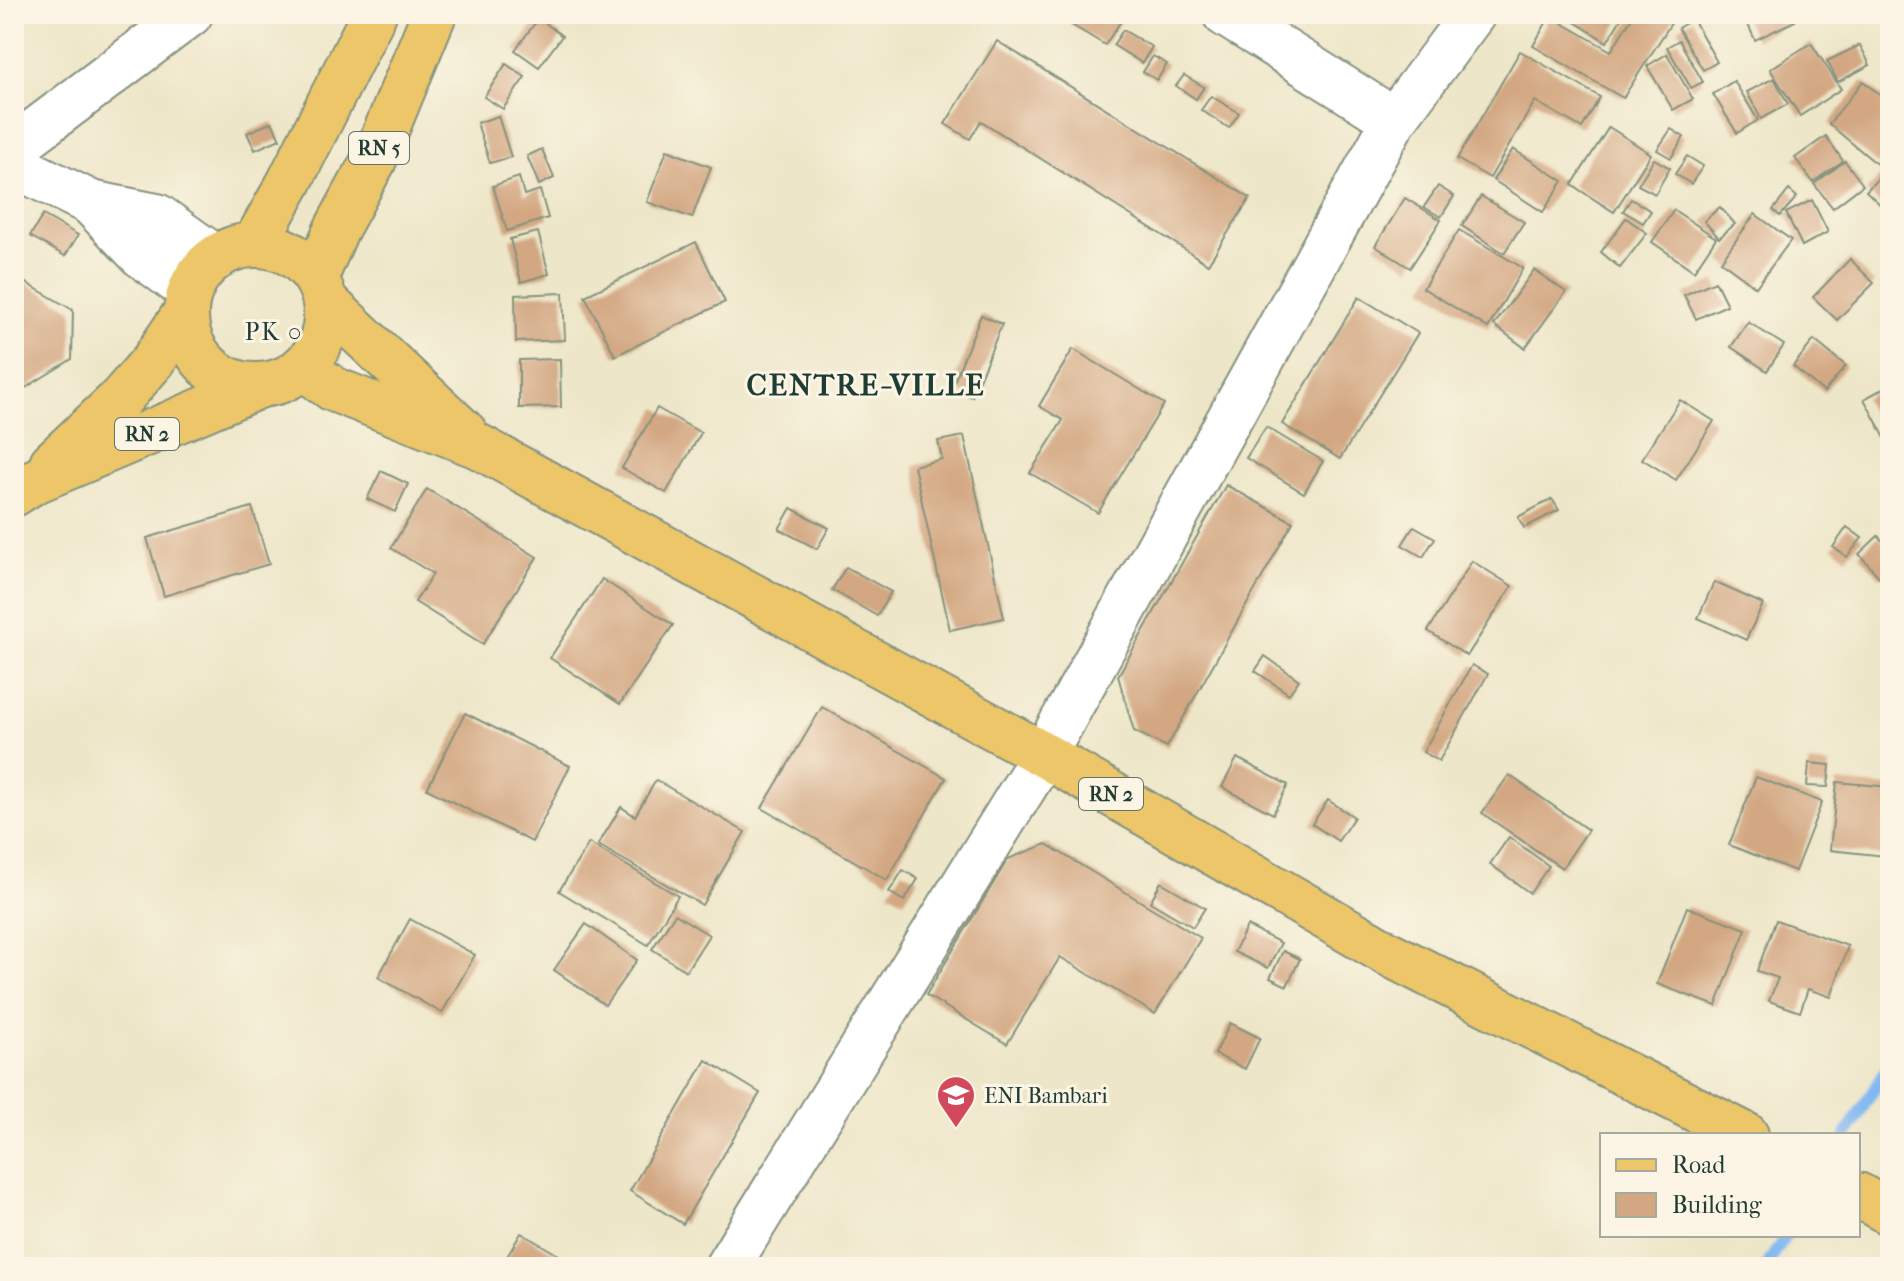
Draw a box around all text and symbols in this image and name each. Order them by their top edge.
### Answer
road number: RN 5 [349,132,409,164]
district label: PK 0 [245,318,303,346]
district label: CENTRE-VILLE [746,368,986,403]
road number: RN 2 [115,418,179,450]
road number: RN 2 [1079,778,1143,810]
school or university icon: ENI Bambari [935,1074,977,1129]
place label: ENI Bambari [984,1083,1108,1109]
legend [1600,1133,1860,1237]
text: Road [1672,1151,1726,1179]
text: Building [1672,1191,1763,1219]

